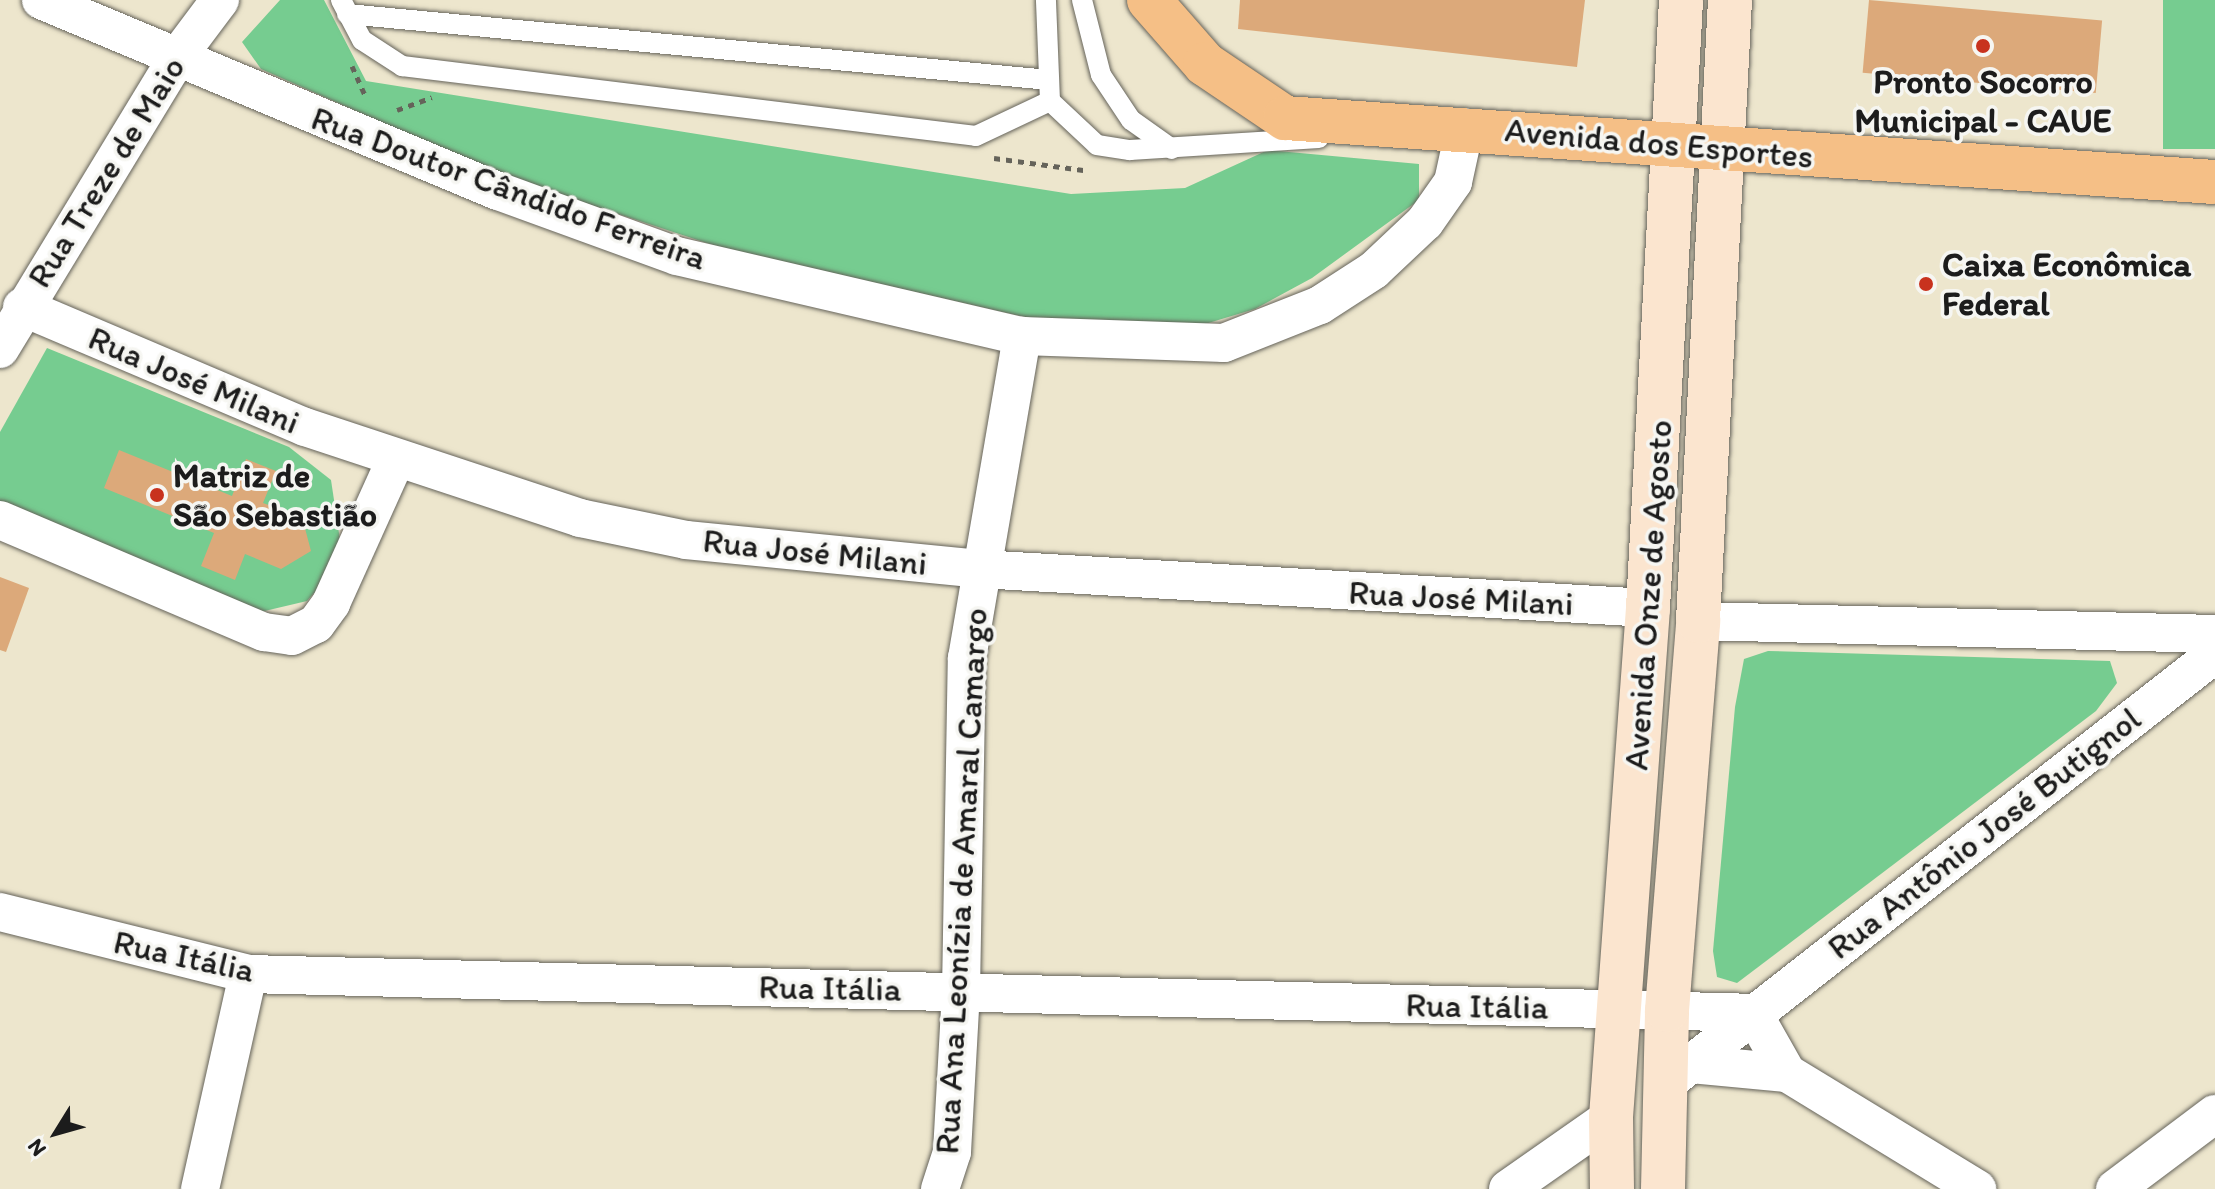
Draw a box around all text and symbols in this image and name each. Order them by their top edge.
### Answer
marker: Pronto Socorro Municipal - CAUE [1972,35,1994,57]
street label: Rua Treze de Maio [19,50,193,294]
place label: Pronto Socorro Municipal - CAUE [1855,61,2111,140]
street label: Rua Doutor Cândido Ferreira [306,98,712,278]
street label: Avenida dos Esportes [1504,109,1814,177]
place label: Caixa Econômica Federal [1942,244,2191,324]
marker: Caixa Econômica Federal [1917,275,1935,293]
street label: Rua José Milani [83,317,305,443]
street label: Avenida Onze de Agosto [1615,418,1681,772]
place label: Matriz de São Sebastião [173,455,376,534]
marker: Matriz de São Sebastião [148,486,166,504]
street label: Rua José Milani [701,520,929,584]
street label: Rua José Milani [1348,572,1574,624]
street label: Rua Ana Leonízia de Amaral Camargo [926,606,996,1156]
street label: Rua Antônio José Butignol [1819,698,2149,968]
street label: Rua Itália [110,921,258,991]
street label: Rua Itália [759,966,901,1010]
street label: Rua Itália [1406,984,1548,1028]
north arrow [16,1093,96,1173]
text: N [21,1134,52,1162]

